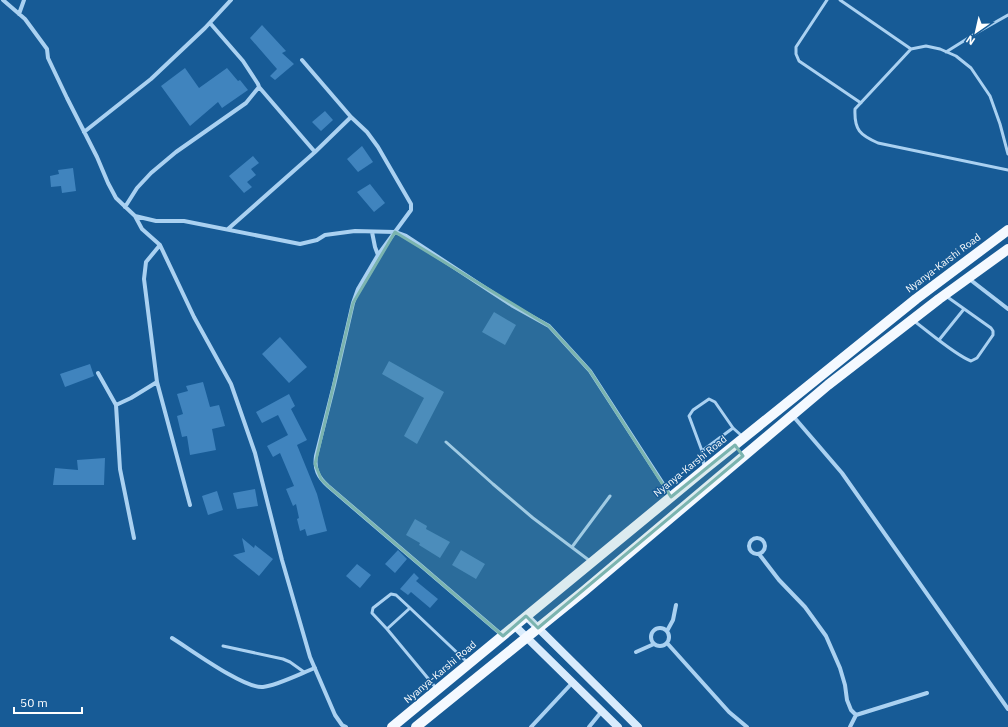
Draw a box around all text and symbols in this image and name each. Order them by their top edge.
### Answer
north arrow [956,12,996,52]
text: N [963,32,978,48]
street label: Nyanya-Karshi Road [903,231,983,295]
street label: Nyanya-Karshi Road [651,432,729,500]
street label: Nyanya-Karshi Road [401,638,479,706]
scale bar [14,689,82,715]
text: 50 m [20,695,48,710]

